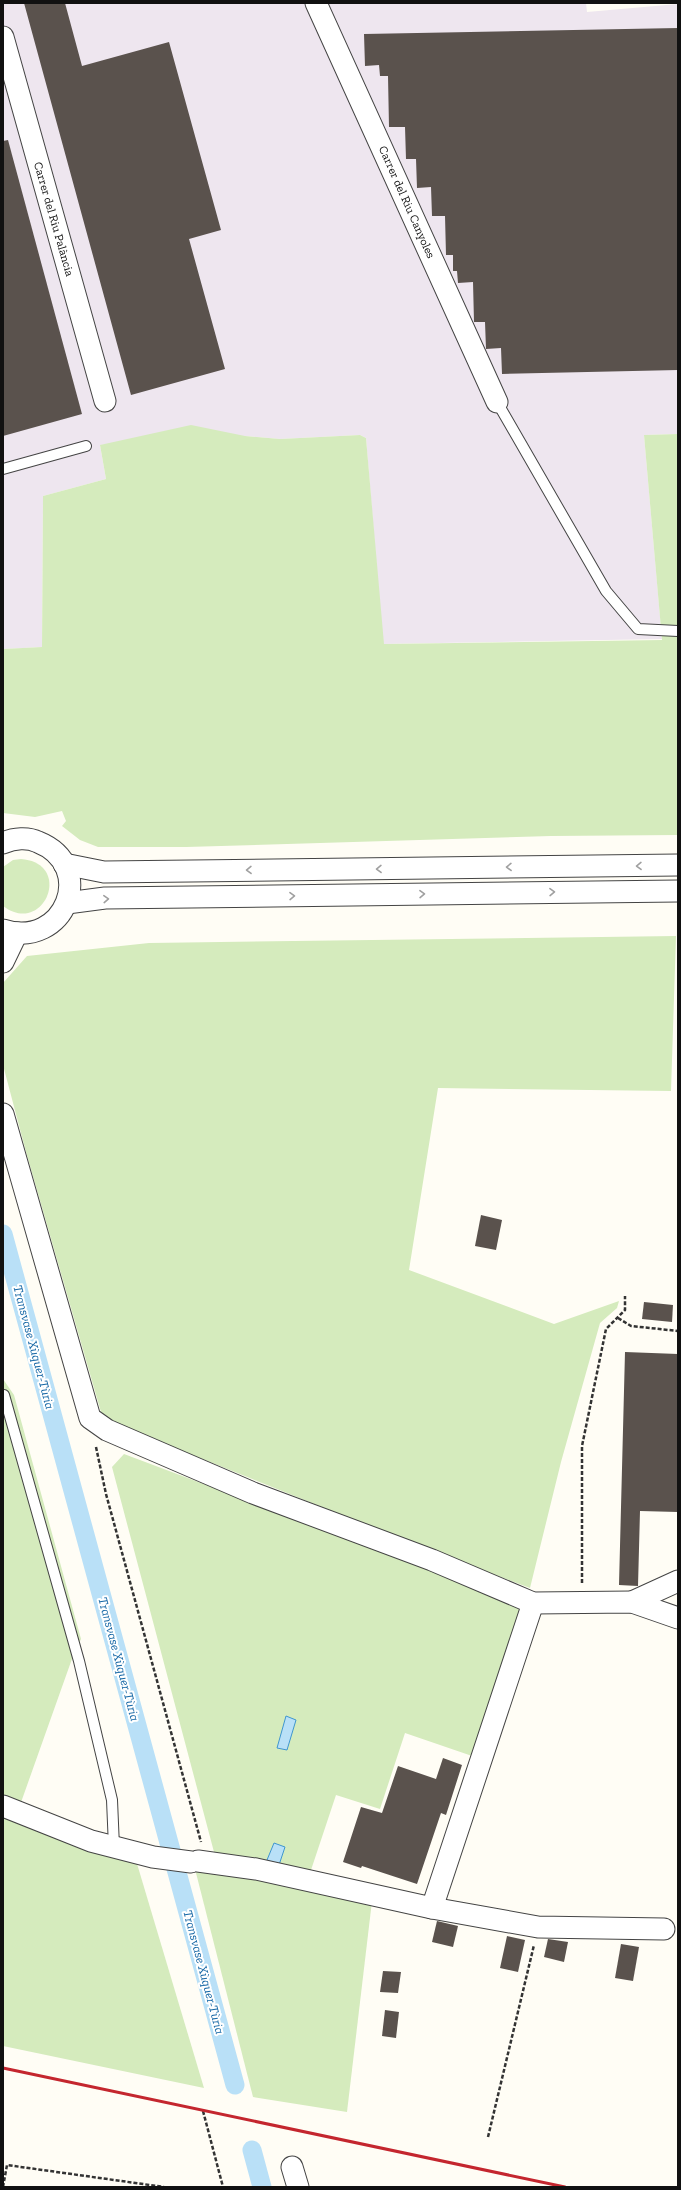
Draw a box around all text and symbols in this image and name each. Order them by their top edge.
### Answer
street label: Carrer del Riu Canyoles [376,144,438,260]
street label: Carrer del Riu Palància [31,160,77,278]
one-way arrow [636,862,642,870]
one-way arrow [506,863,512,871]
one-way arrow [376,865,382,873]
one-way arrow [246,866,252,874]
one-way arrow [549,888,555,896]
one-way arrow [419,890,425,898]
one-way arrow [289,892,295,900]
one-way arrow [103,894,109,903]
water label: Transvase Xùquer-Tùria [10,1283,58,1411]
water label: Transvase Xùquer-Tùria [95,1595,143,1723]
water label: Transvase Xùquer-Tùria [180,1908,228,2036]

